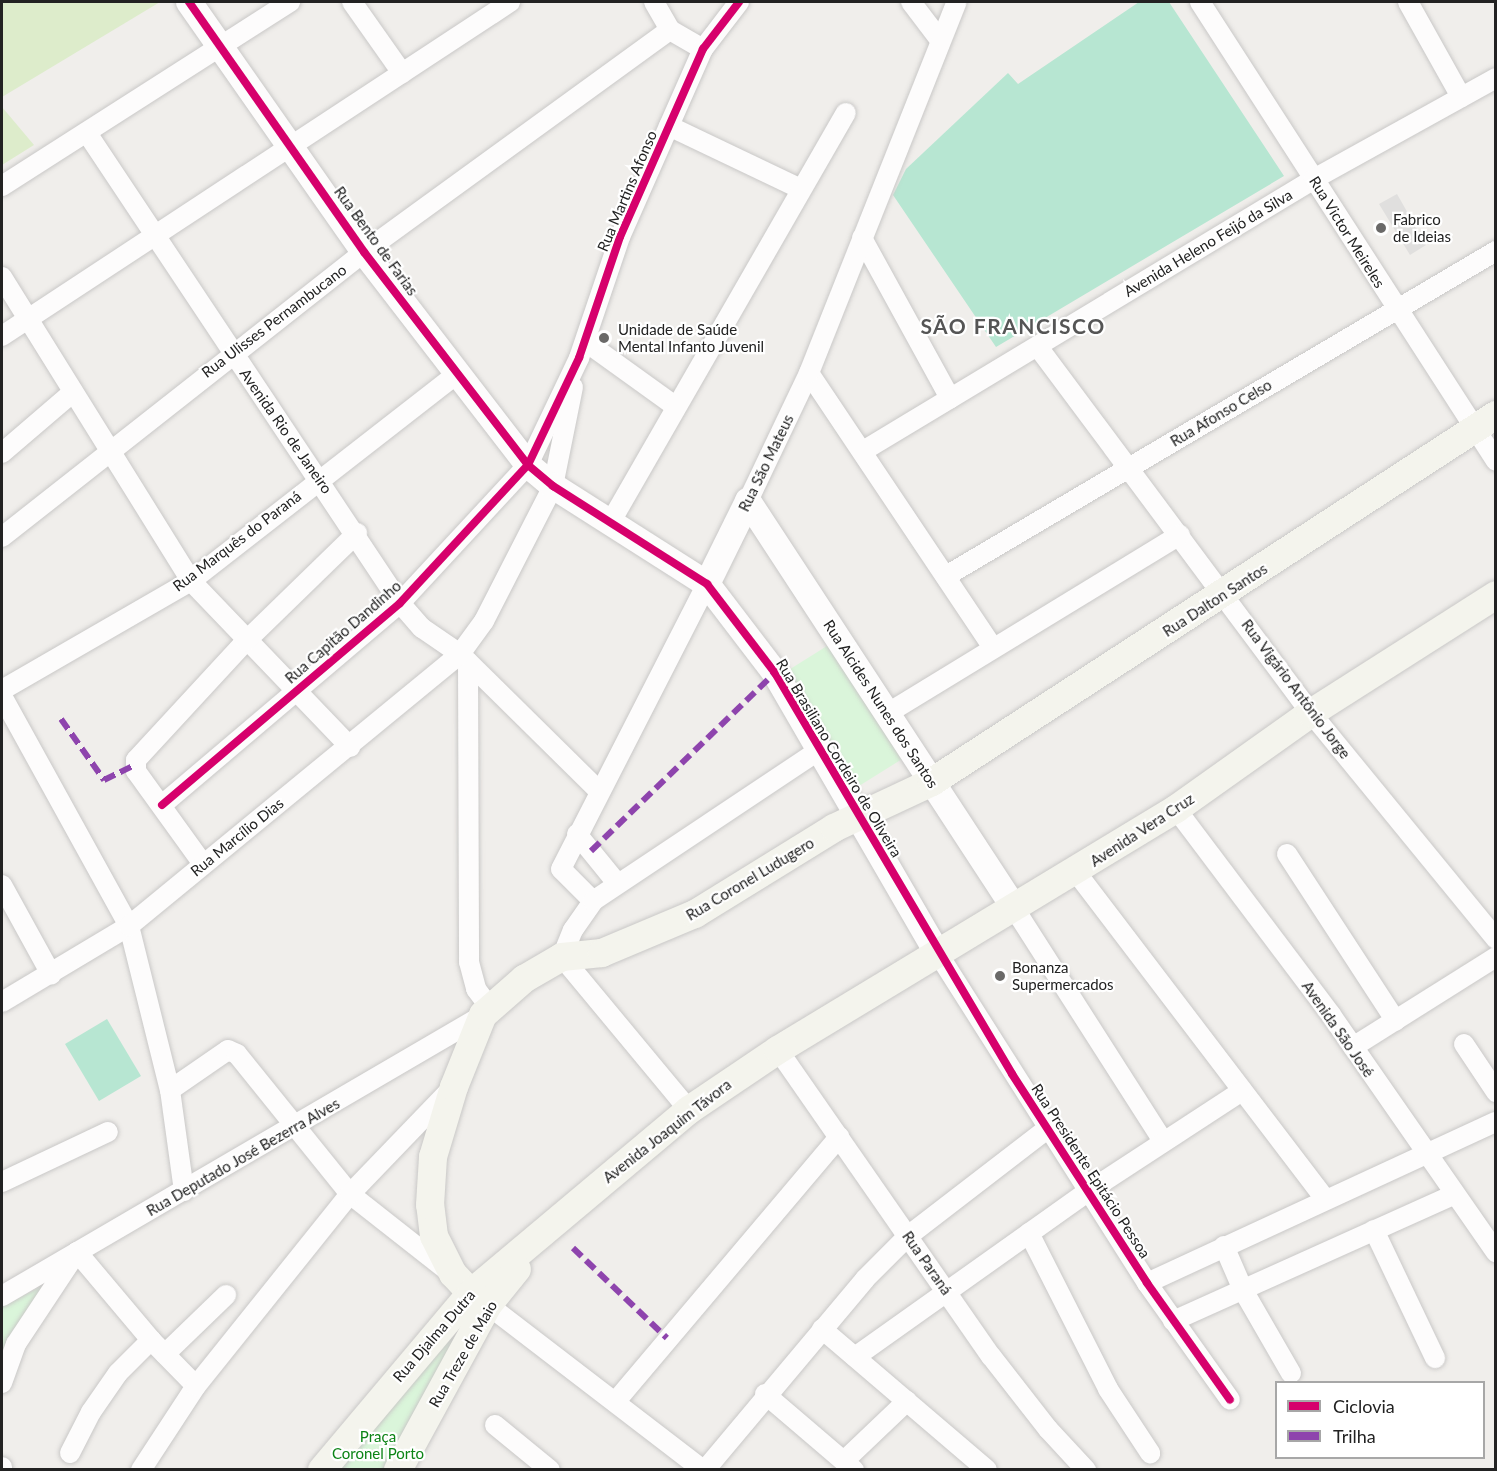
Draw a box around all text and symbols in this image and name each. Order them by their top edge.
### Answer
street label: Rua Martins Afonso [593,128,661,254]
street label: Rua Victor Meireles [1305,173,1389,291]
street label: Rua Bento de Farias [330,183,422,299]
street label: Avenida Heleno Feijó da Silva [1121,186,1295,300]
place label: Fabrico de Ideias [1393,210,1451,245]
marker: Fabrico de Ideias [1374,221,1388,235]
street label: Rua Ulisses Pernambucano [198,261,350,381]
district label: SÃO FRANCISCO [920,313,1106,339]
place label: Unidade de Saúde Mental Infanto Juvenil [618,320,764,355]
marker: Unidade de Saúde Mental Infanto Juvenil [595,329,613,347]
street label: Avenida Rio de Janeiro [236,365,336,497]
street label: Rua Afonso Celso [1167,376,1275,450]
street label: Rua São Mateus [735,412,797,514]
street label: Rua Marquês do Paraná [169,487,305,595]
street label: Rua Dalton Santos [1159,559,1271,641]
street label: Rua Capitão Dandinho [281,577,405,687]
street label: Rua Vigário Antônio Jorge [1237,615,1355,763]
street label: Rua Alcides Nunes dos Santos [820,616,942,792]
street label: Rua Brasiliano Cordeiro de Oliveira [772,655,906,861]
street label: Avenida Vera Cruz [1086,790,1198,870]
street label: Rua Marcílio Dias [187,794,287,880]
street label: Rua Coronel Ludugero [683,834,817,924]
place label: Bonanza Supermercados [1012,958,1114,993]
marker: Bonanza Supermercados [993,969,1007,983]
street label: Avenida São José [1298,977,1378,1081]
street label: Avenida Joaquim Távora [599,1075,735,1187]
street label: Rua Presidente Epitácio Pessoa [1028,1080,1154,1262]
street label: Rua Deputado José Bezerra Alves [143,1094,343,1220]
street label: Rua Paraná [899,1228,955,1298]
street label: Rua Djalma Dutra [389,1286,479,1386]
street label: Rua Treze de Maio [425,1297,501,1411]
legend [1275,1381,1485,1459]
text: Ciclovia [1333,1395,1395,1417]
text: Trilha [1333,1425,1376,1447]
park label: Praça Coronel Porto [332,1427,424,1462]

